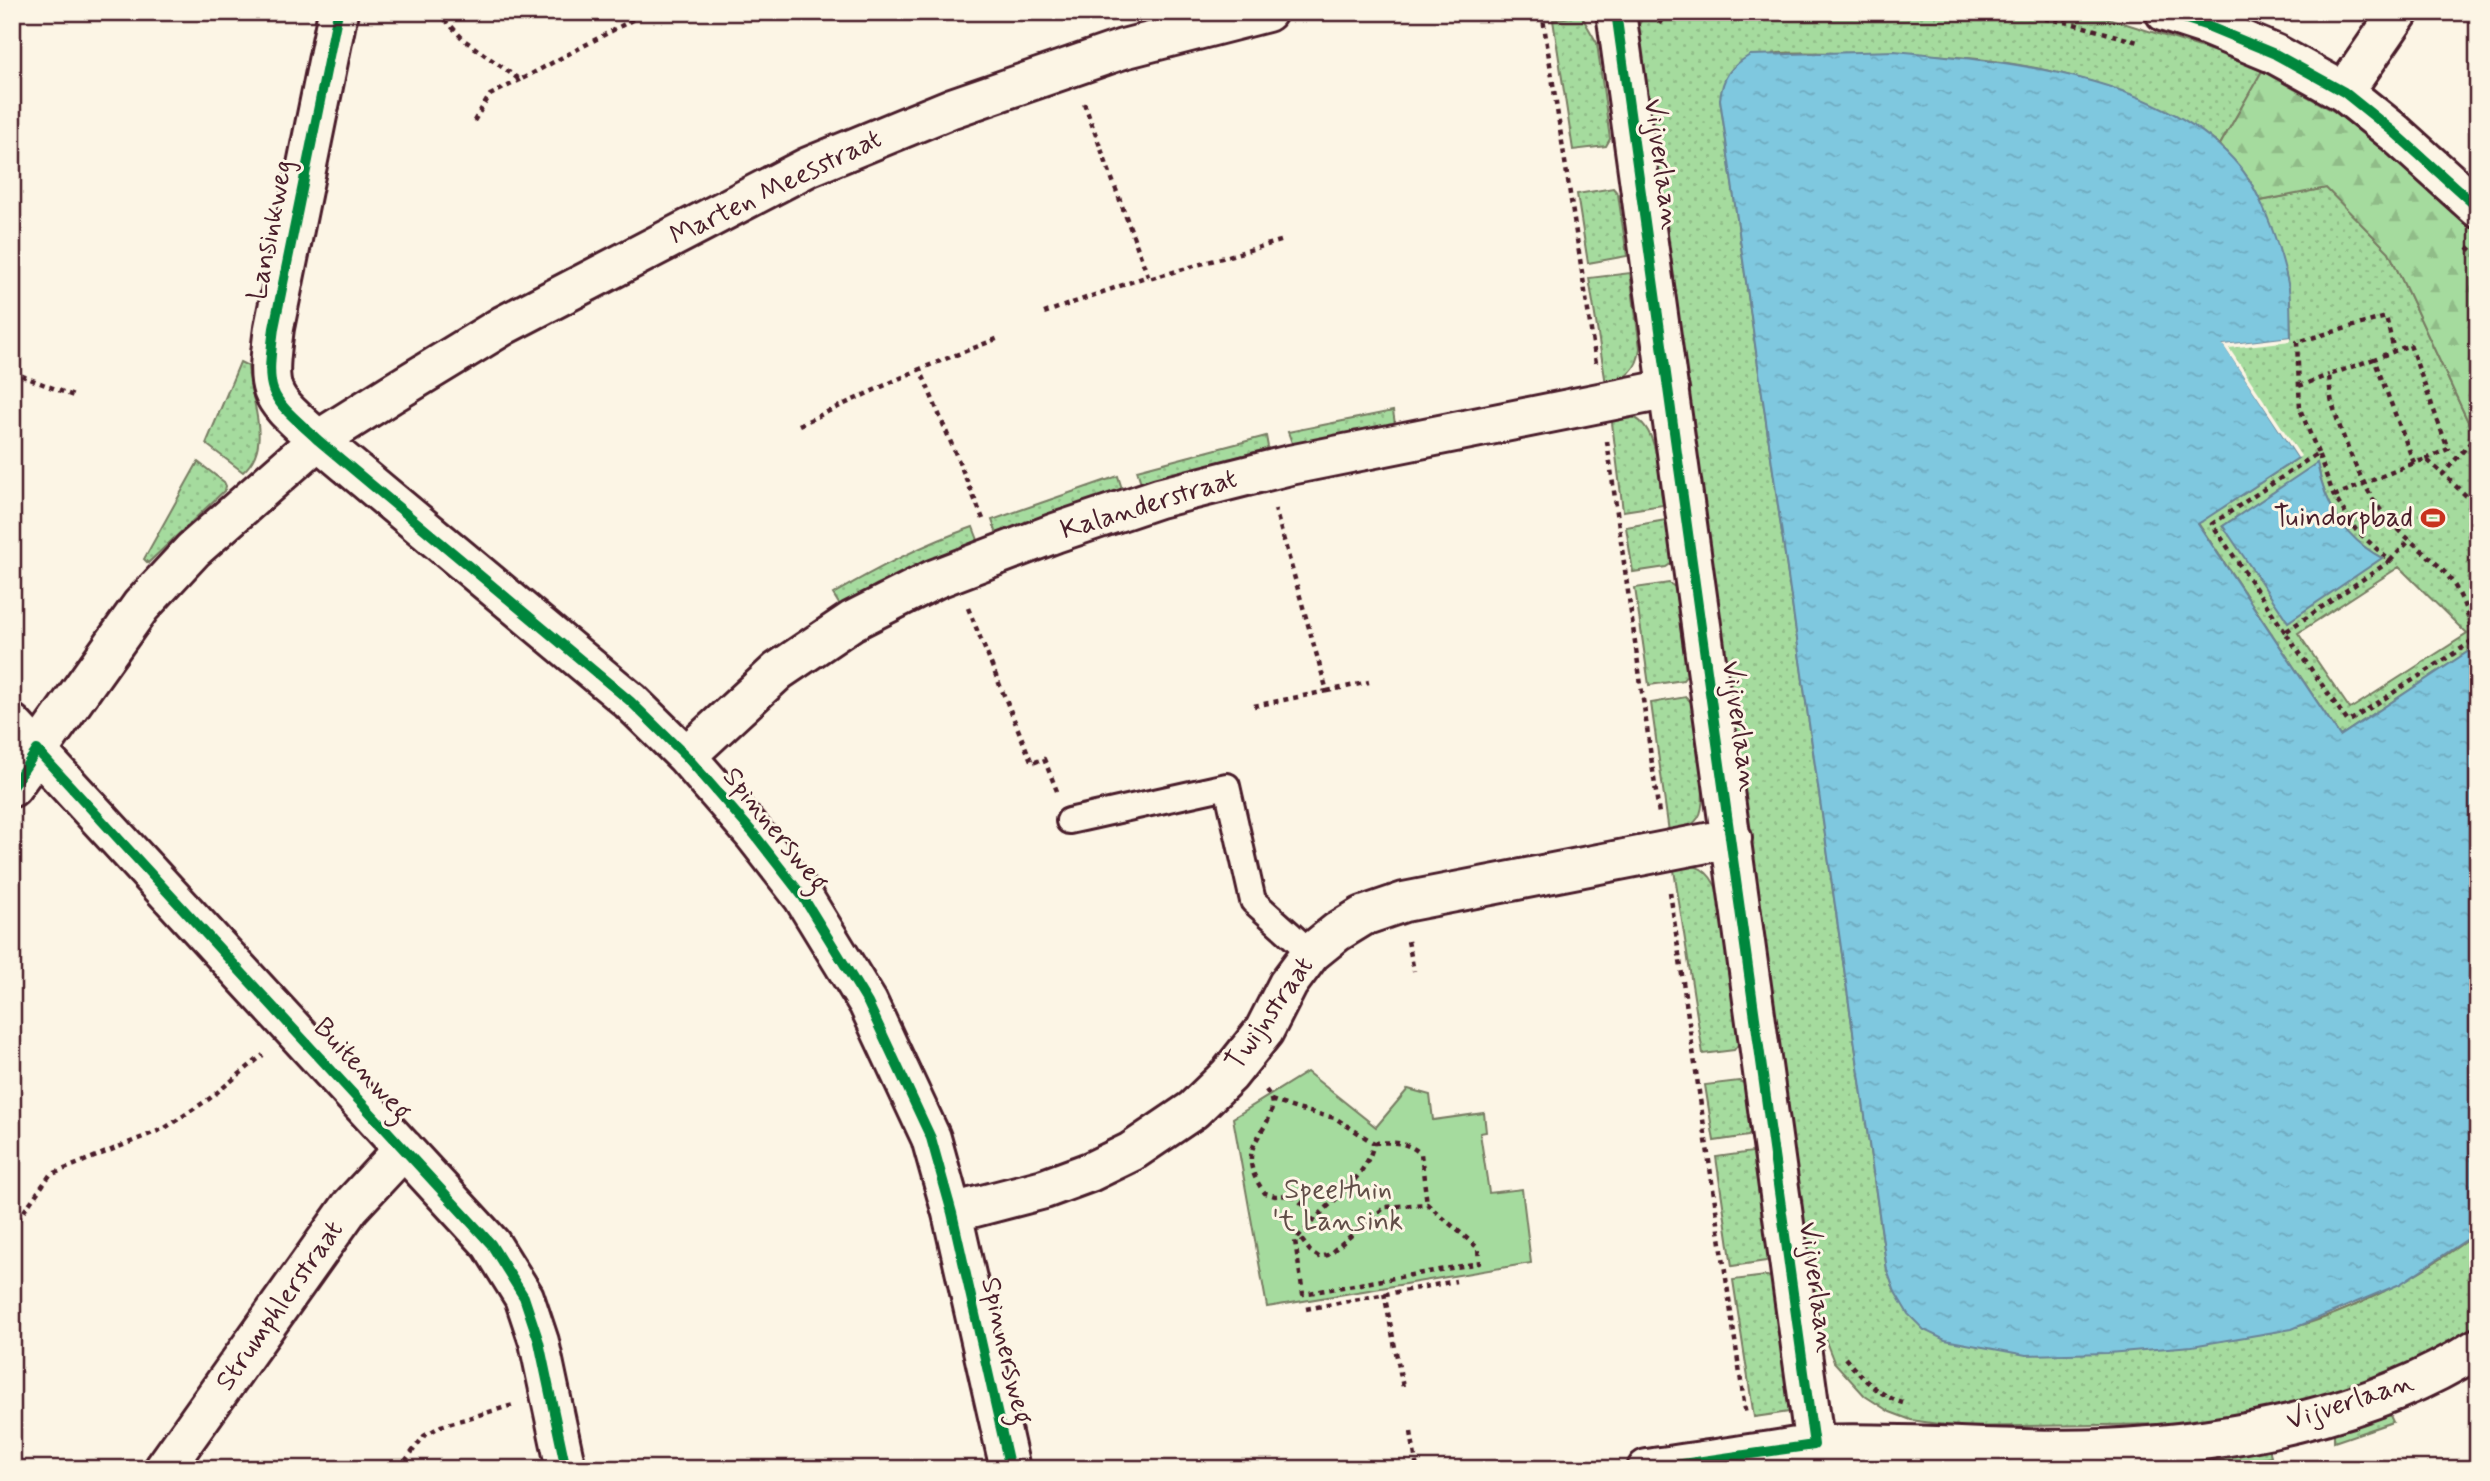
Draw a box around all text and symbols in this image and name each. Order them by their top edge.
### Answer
street label: Vijverlaan [1634,96,1688,232]
street label: Marten Meesstraat [664,121,888,255]
street label: Lansinkweg [239,157,303,303]
street label: Kalanderstraat [1056,461,1242,549]
place label: Tuindorpbad [2273,500,2413,537]
sports icon: Tuindorpbad [2419,504,2447,532]
street label: Vijverlaan [1712,658,1766,794]
street label: Spinnersweg [711,760,837,902]
street label: Twijnstraat [1217,950,1323,1078]
street label: Buitenweg [302,1010,420,1132]
park label: Speeltuin 't Lansink [1273,1172,1403,1241]
street label: Strumphlerstraat [208,1214,352,1398]
street label: Vijverlaan [1789,1219,1843,1355]
street label: Spinnersweg [968,1274,1041,1429]
street label: Vijverlaan [2282,1364,2418,1440]

